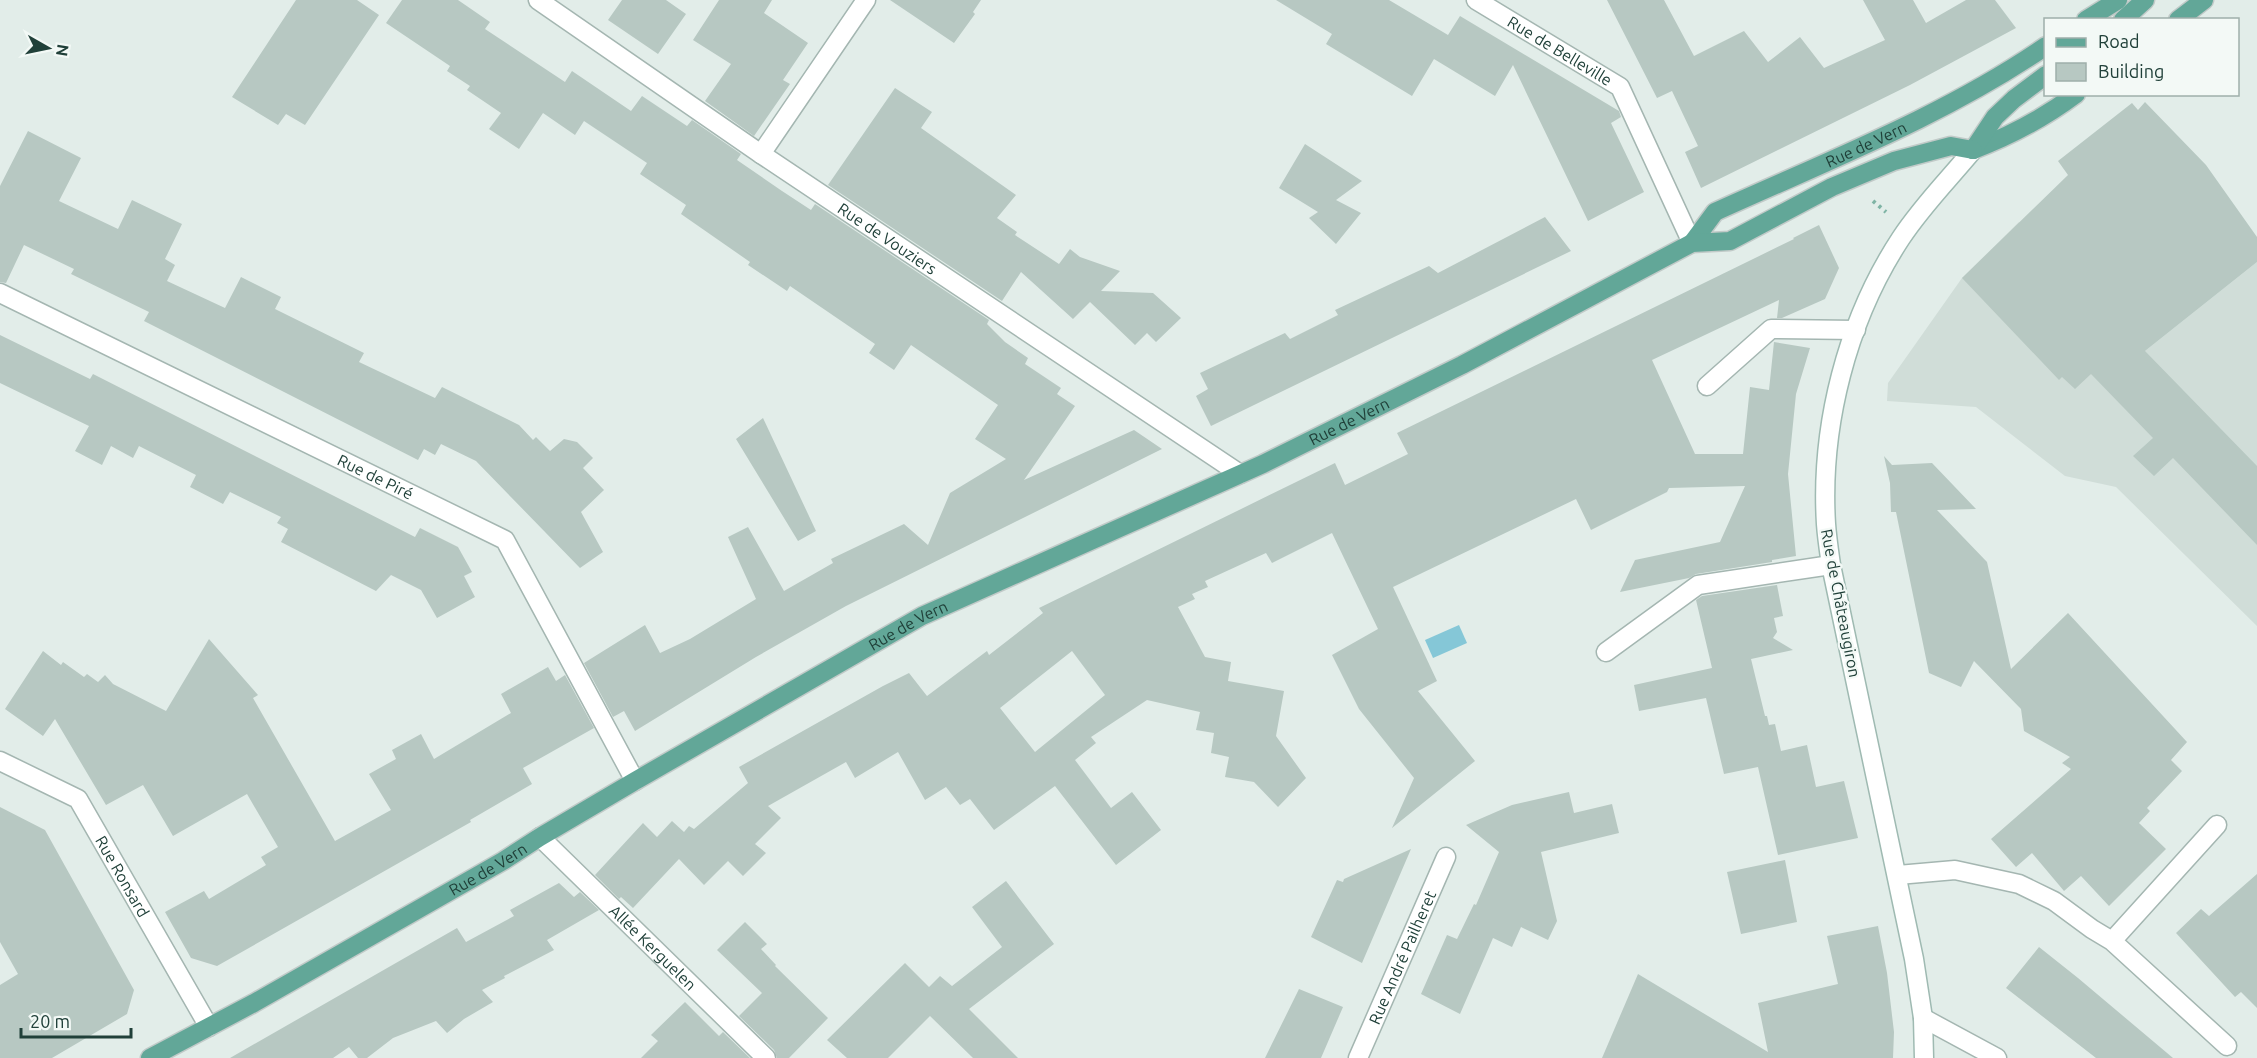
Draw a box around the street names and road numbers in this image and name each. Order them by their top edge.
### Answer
street label: Rue de Belleville [1504,12,1615,89]
street label: Rue de Vern [1823,118,1909,171]
street label: Rue de Vouziers [835,199,940,278]
street label: Rue de Vern [1306,394,1392,449]
street label: Rue de Piré [335,451,416,503]
street label: Rue de Châteaugiron [1818,527,1864,679]
street label: Rue de Vern [865,597,950,654]
street label: Rue Ronsard [92,833,153,920]
street label: Rue de Vern [446,839,530,899]
street label: Rue André Pailheret [1365,887,1440,1027]
street label: Allée Kerguelen [606,901,700,994]

